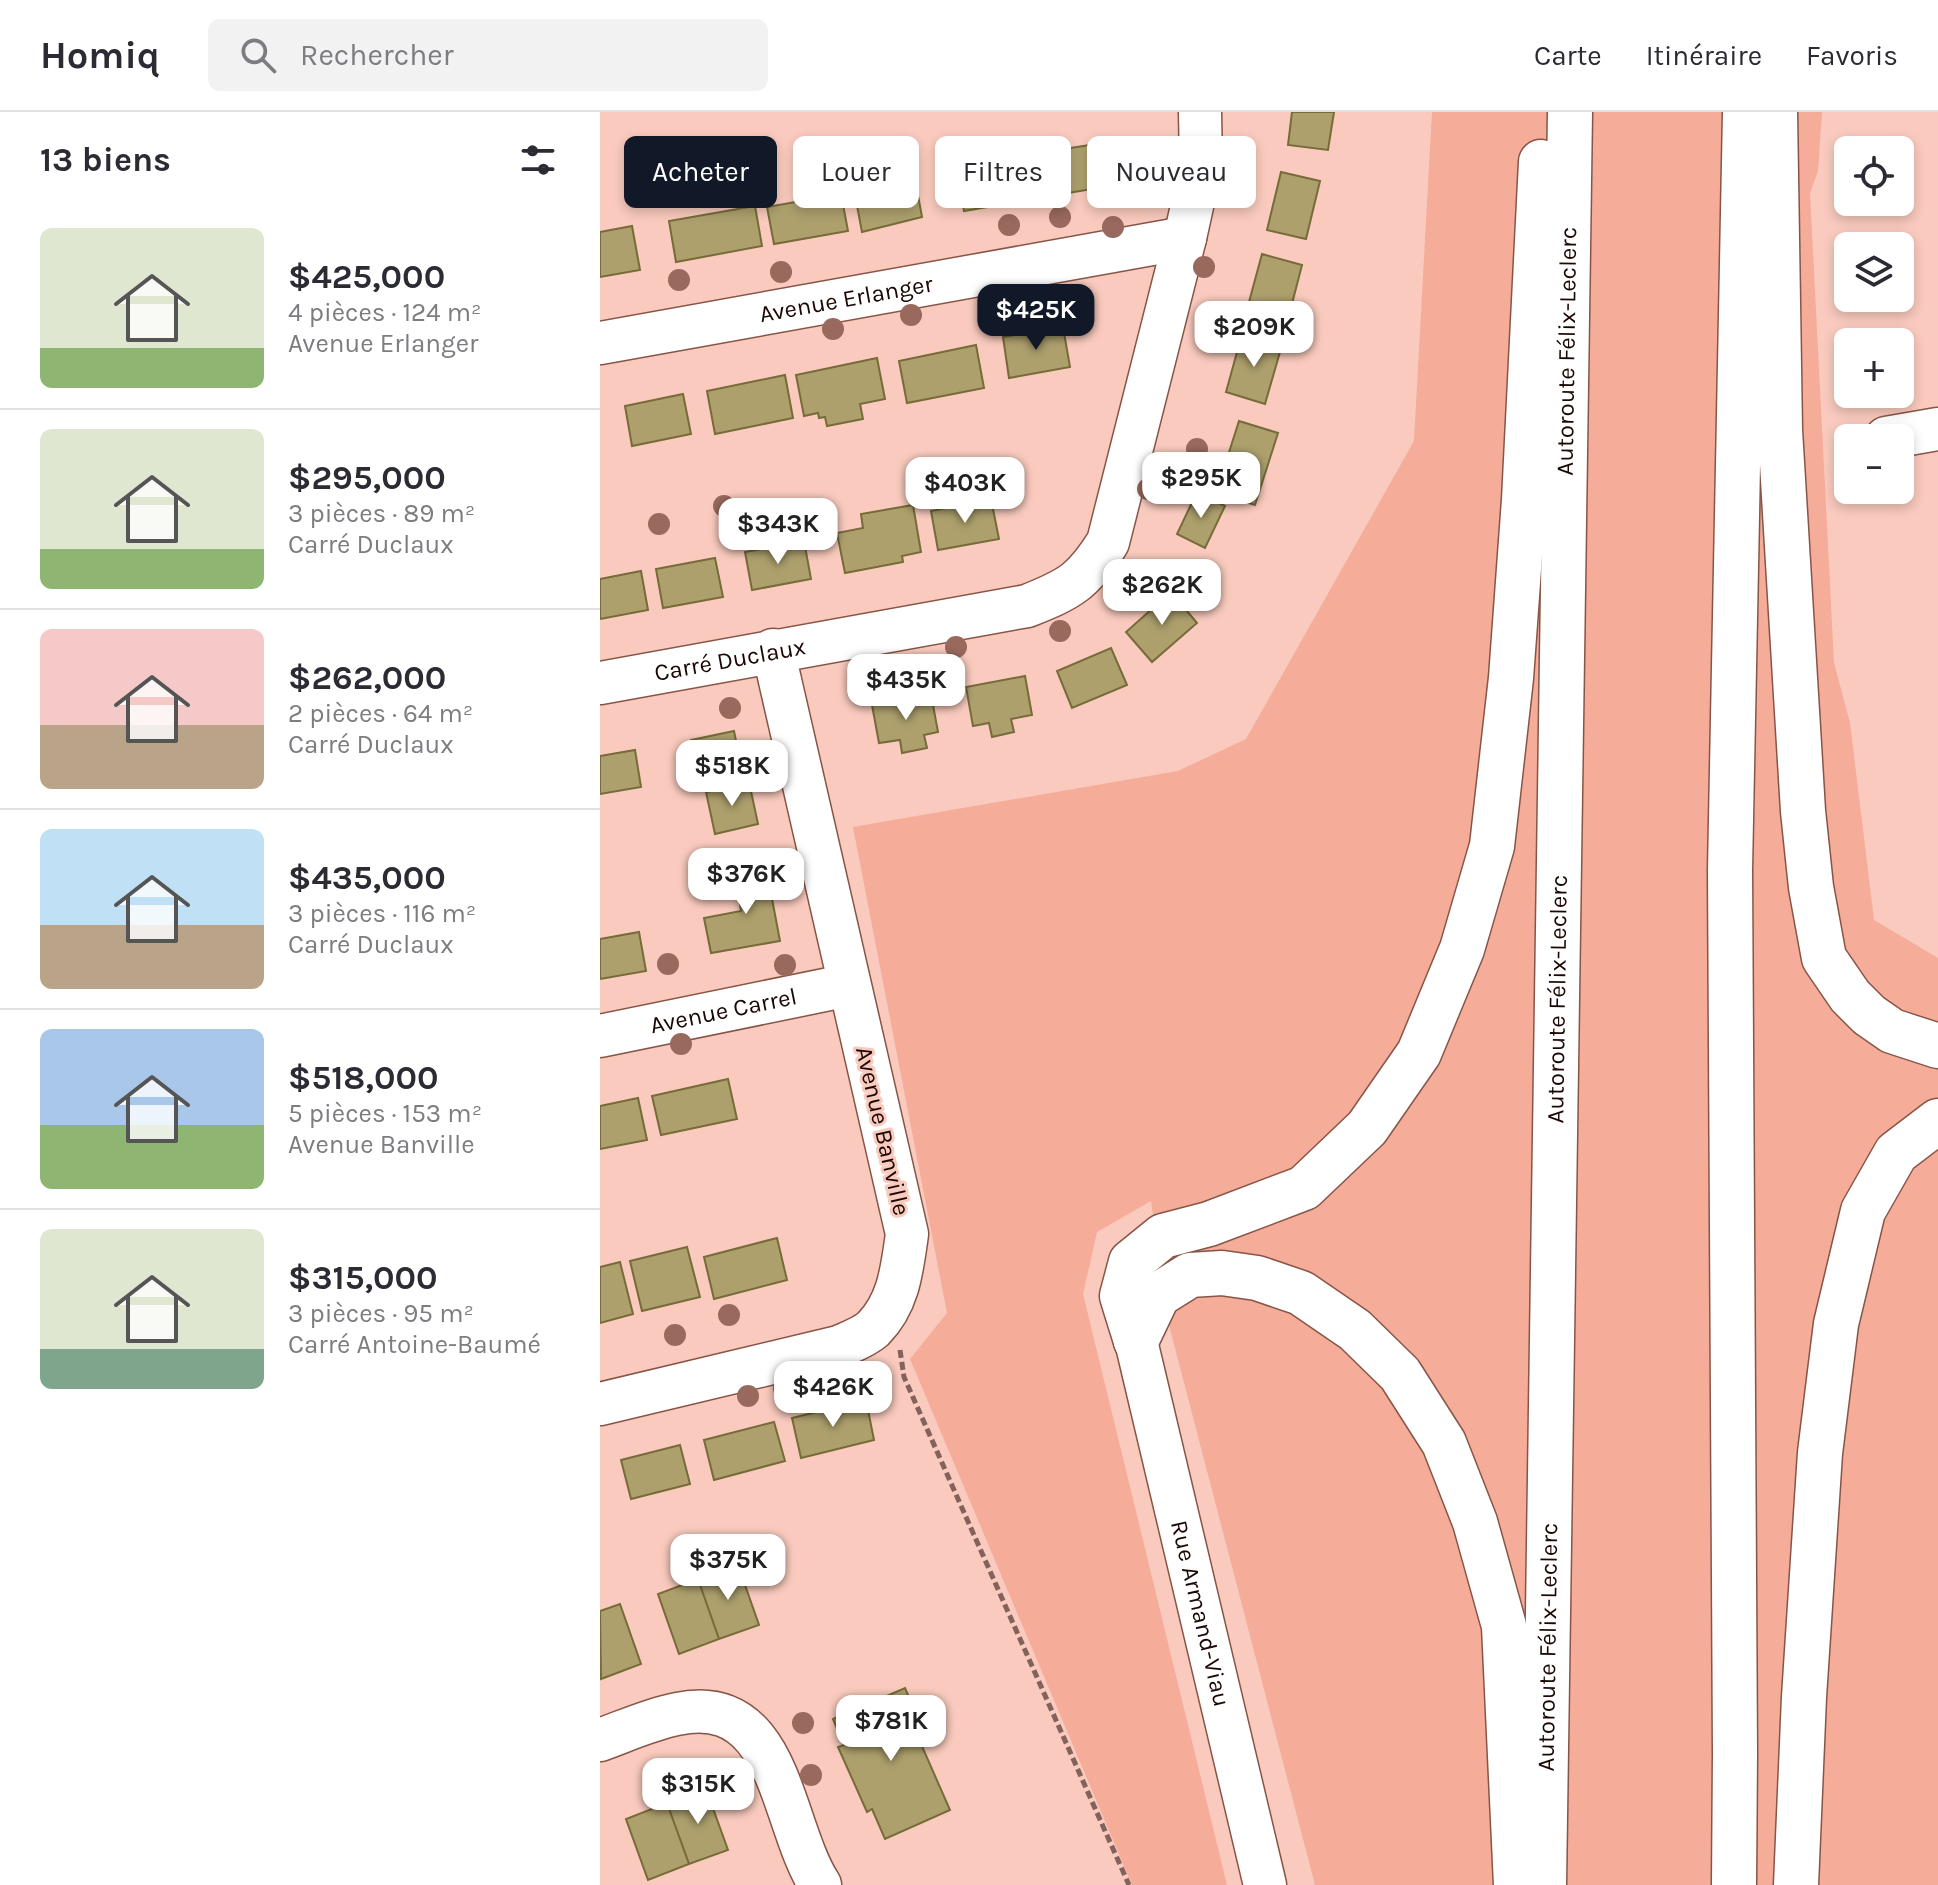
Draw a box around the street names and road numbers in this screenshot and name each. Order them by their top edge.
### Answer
street label: Autoroute Félix-Leclerc [1551,227,1582,476]
street label: Avenue Erlanger [757,269,935,328]
street label: Carré Duclaux [652,632,808,687]
street label: Autoroute Félix-Leclerc [1541,875,1573,1124]
street label: Avenue Carrel [648,982,799,1039]
street label: Avenue Banville [850,1044,916,1218]
street label: Rue Armand-Viau [1165,1517,1236,1710]
street label: Autoroute Félix-Leclerc [1532,1522,1563,1772]

